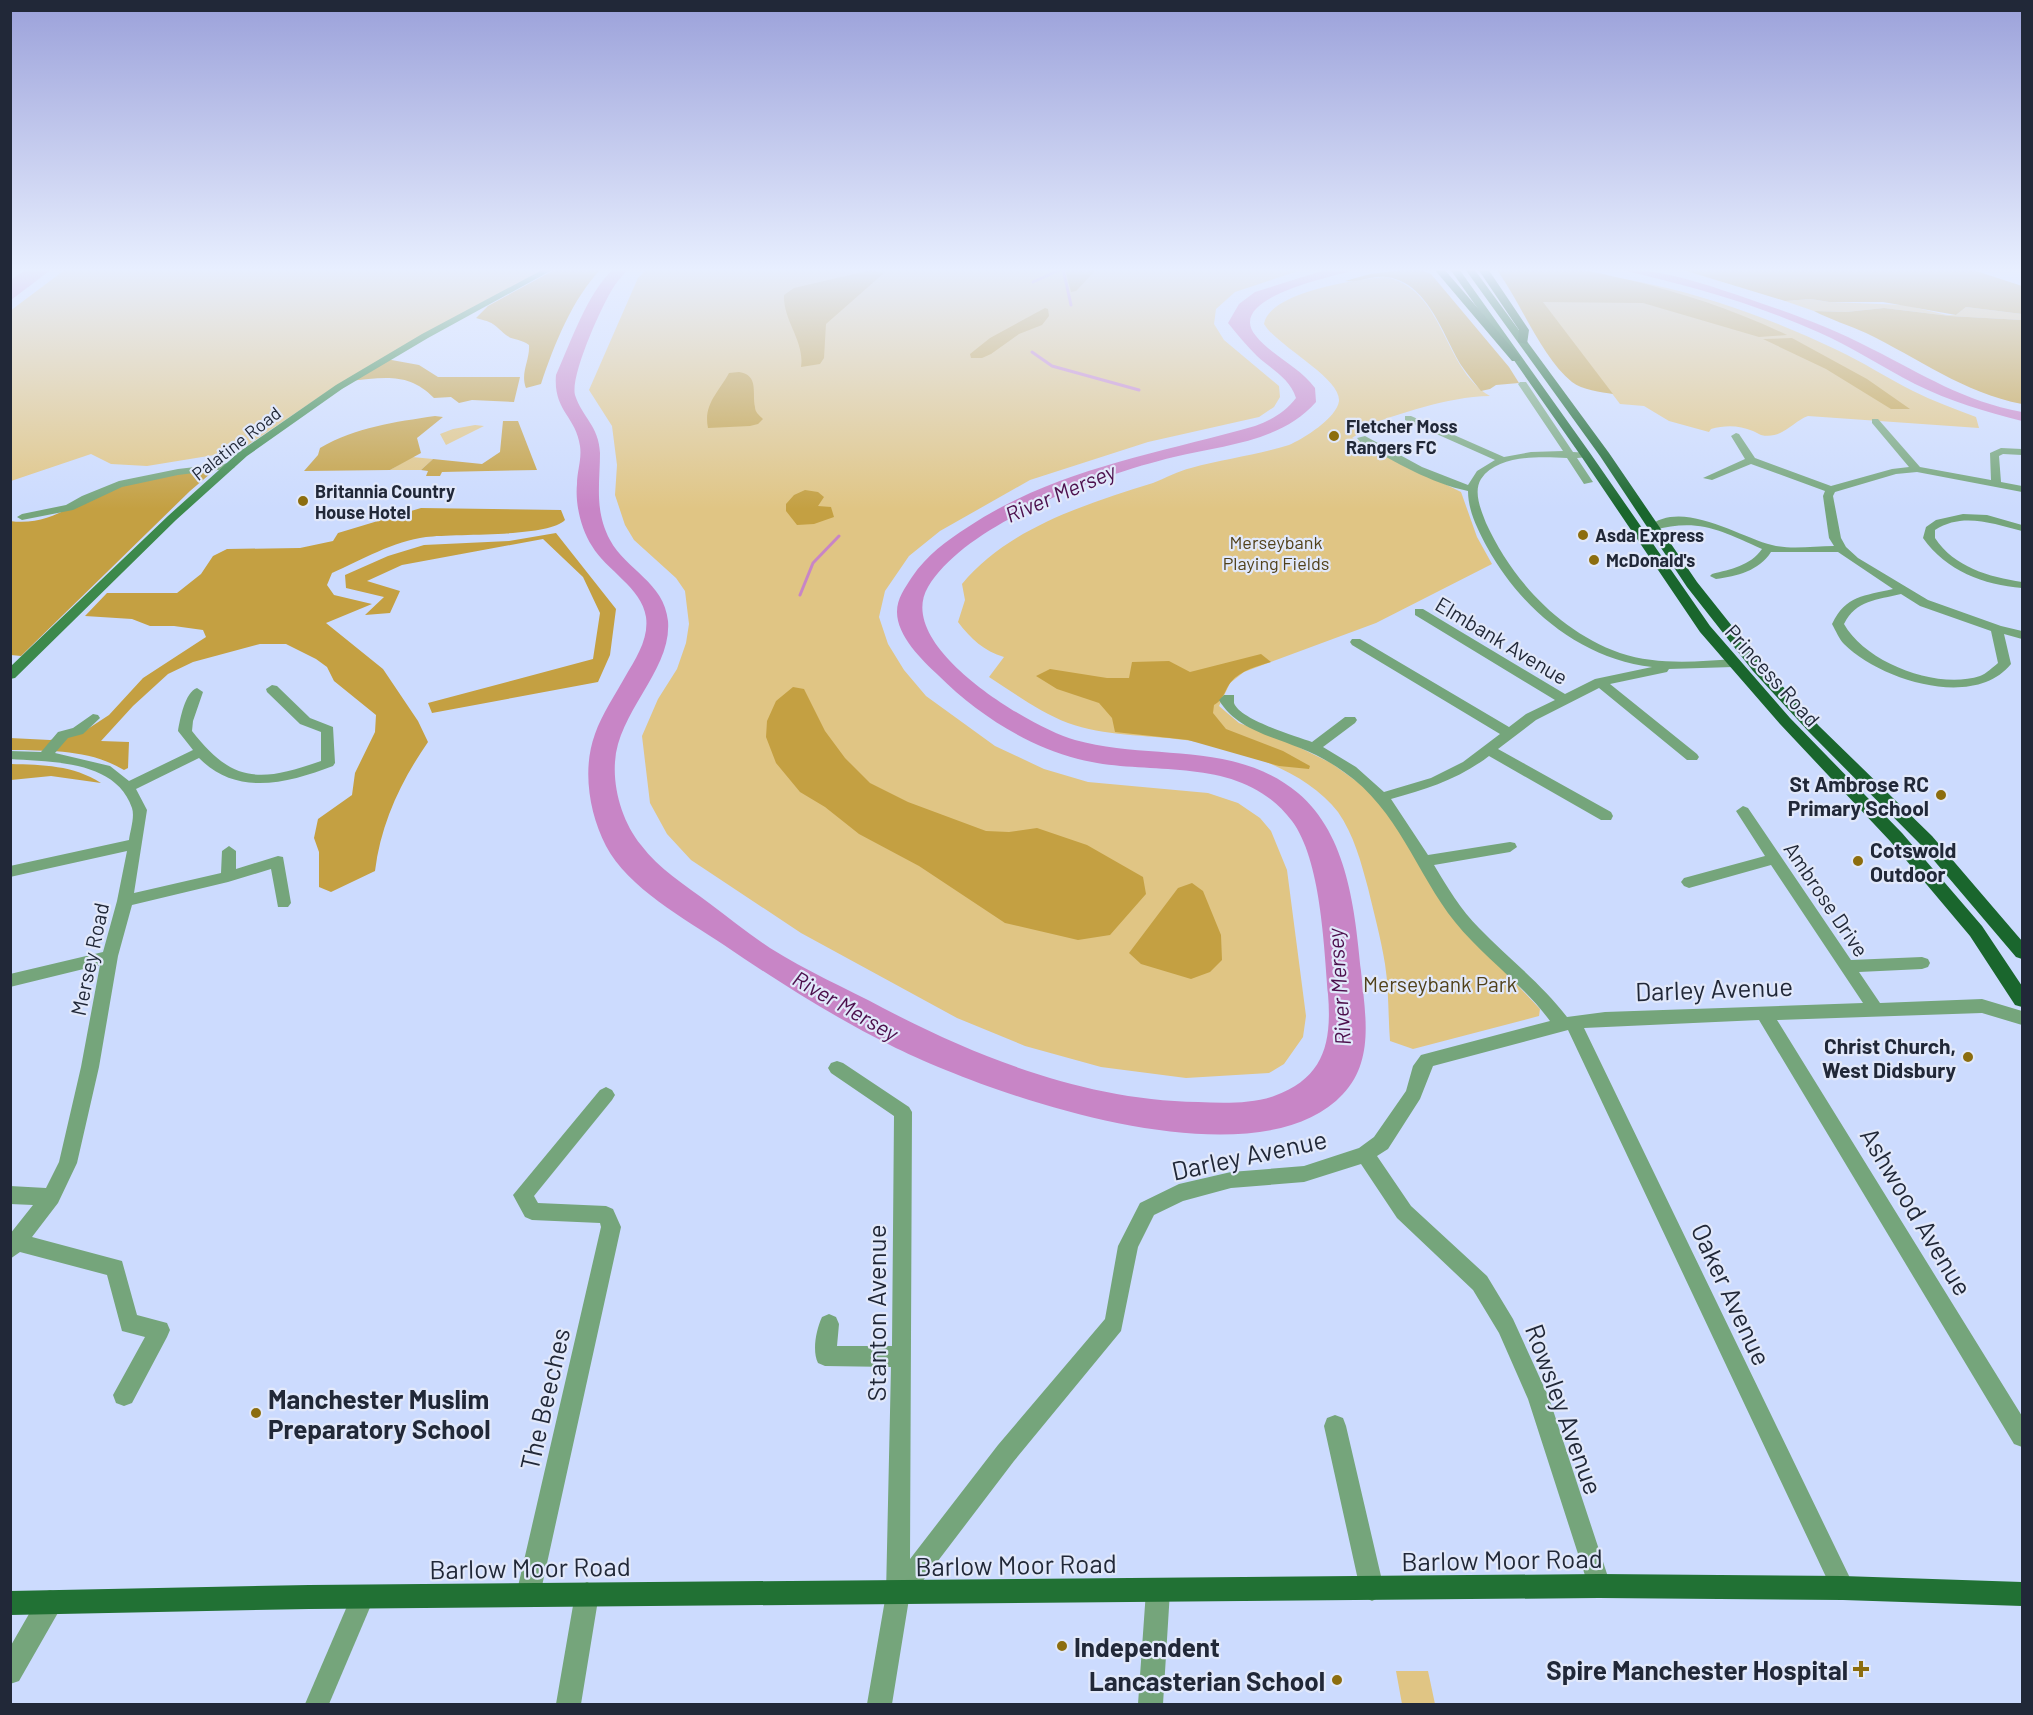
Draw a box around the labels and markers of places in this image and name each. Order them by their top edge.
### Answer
place label: Fletcher Moss Rangers FC [1346,415,1457,458]
marker: Fletcher Moss Rangers FC [1327,429,1341,443]
place label: Britannia Country House Hotel [315,480,455,523]
marker: Britannia Country House Hotel [296,494,310,508]
place label: Asda Express [1595,524,1704,546]
marker: Asda Express [1576,528,1590,542]
place label: McDonald's [1606,549,1695,571]
marker: McDonald's [1587,553,1601,567]
place label: St Ambrose RC Primary School [1788,771,1929,820]
marker: St Ambrose RC Primary School [1934,788,1948,802]
place label: Cotswold Outdoor [1870,837,1956,886]
marker: Cotswold Outdoor [1851,854,1865,868]
place label: Christ Church, West Didsbury [1822,1033,1956,1082]
marker: Christ Church, West Didsbury [1961,1050,1975,1064]
place label: Manchester Muslim Preparatory School [268,1383,491,1444]
marker: Manchester Muslim Preparatory School [249,1406,263,1420]
place label: Independent [1074,1631,1220,1662]
marker: Independent [1055,1639,1069,1653]
place label: Spire Manchester Hospital [1546,1654,1848,1685]
marker: Spire Manchester Hospital [1852,1660,1870,1678]
place label: Lancasterian School [1089,1665,1325,1696]
marker: Lancasterian School [1330,1673,1344,1687]

